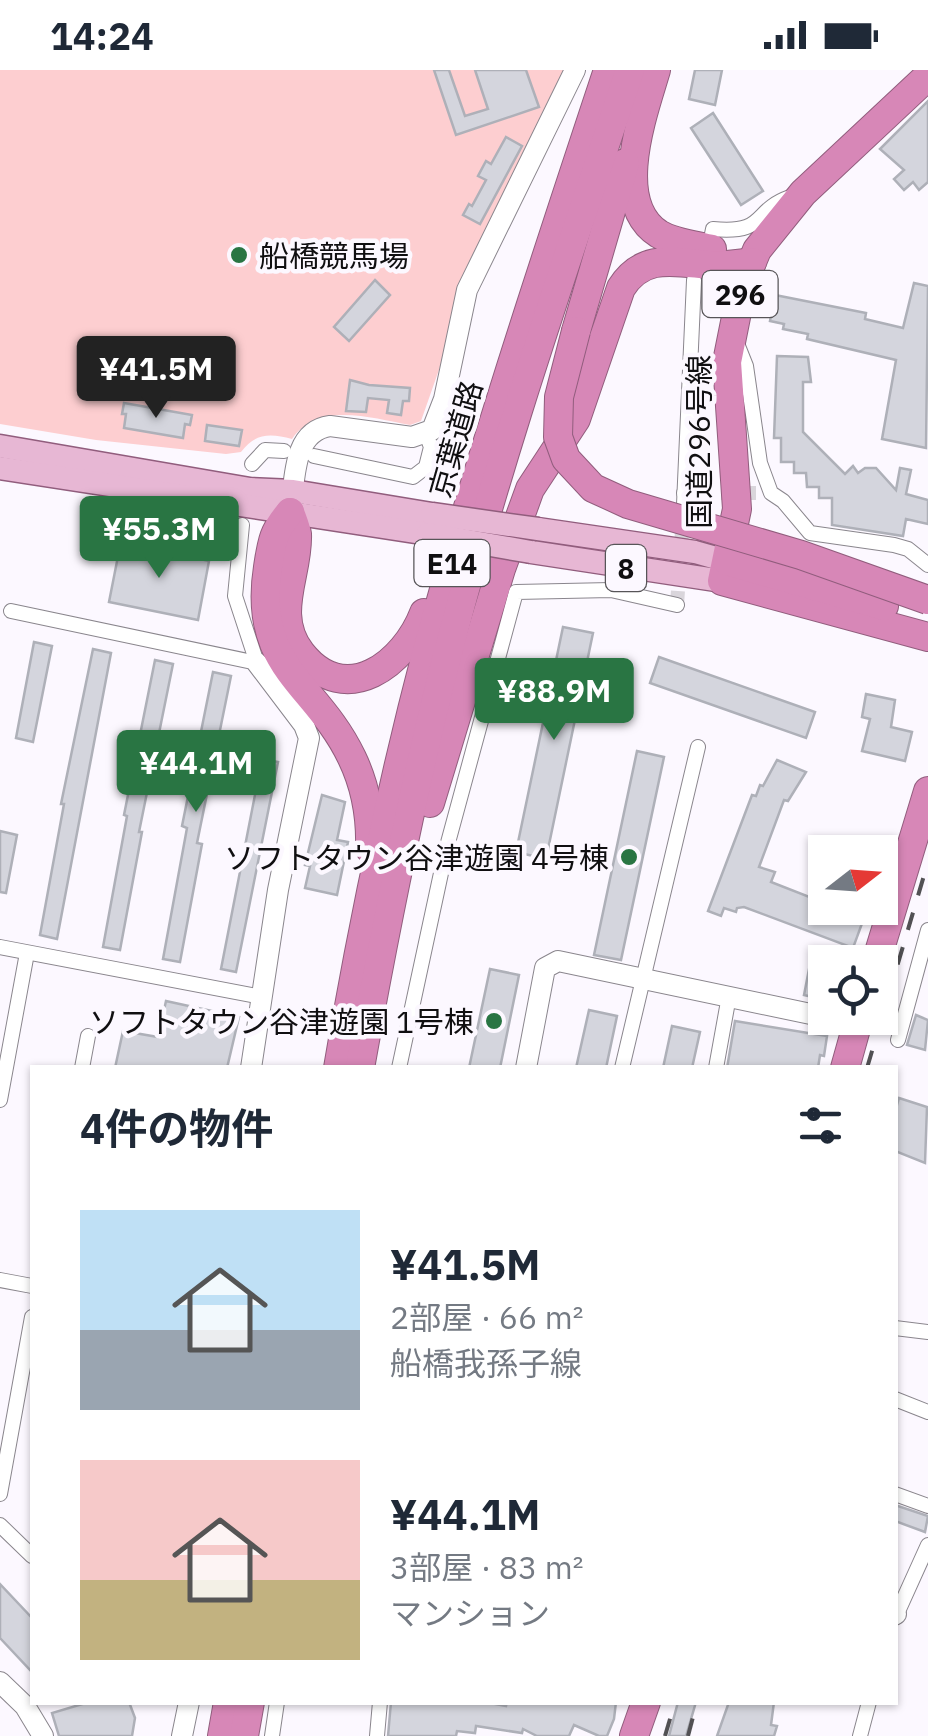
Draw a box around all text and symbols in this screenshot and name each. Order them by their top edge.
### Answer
text: 14:24 [50,11,154,60]
place label: 船橋競馬場 [259,236,409,275]
marker: 船橋競馬場 [228,244,250,266]
road number: 296 [702,271,778,317]
pin: ¥41.5M [75,336,237,421]
text: ¥41.5M [99,347,213,389]
street label: 国道296号線 [679,355,718,529]
street label: 京葉道路 [420,376,490,502]
pin: ¥55.3M [78,496,240,581]
text: ¥55.3M [102,507,216,549]
road number: E14 [414,540,490,586]
road number: 8 [606,545,646,591]
pin: ¥88.9M [473,658,635,743]
text: ¥88.9M [497,669,611,711]
pin: ¥44.1M [115,730,277,815]
text: ¥44.1M [139,741,253,783]
north arrow [808,835,898,925]
map controls [808,835,898,1035]
place label: ソフトタウン谷津遊園 4号棟 [224,838,609,877]
marker: ソフトタウン谷津遊園 4号棟 [618,846,640,868]
button: locate [808,945,898,1035]
place label: ソフトタウン谷津遊園 1号棟 [89,1002,474,1041]
marker: ソフトタウン谷津遊園 1号棟 [483,1010,505,1032]
icon: filters [793,1098,848,1153]
text: 4件の物件 [80,1101,273,1156]
text: ¥41.5M [390,1237,540,1292]
icon: home [160,1250,280,1370]
text: 2部屋 · 66 m² [390,1296,584,1338]
text: 船橋我孫子線 [390,1342,582,1384]
text: ¥44.1M [390,1487,540,1542]
icon: home [160,1500,280,1620]
text: 3部屋 · 83 m² [390,1546,584,1588]
text: マンション [390,1592,550,1634]

